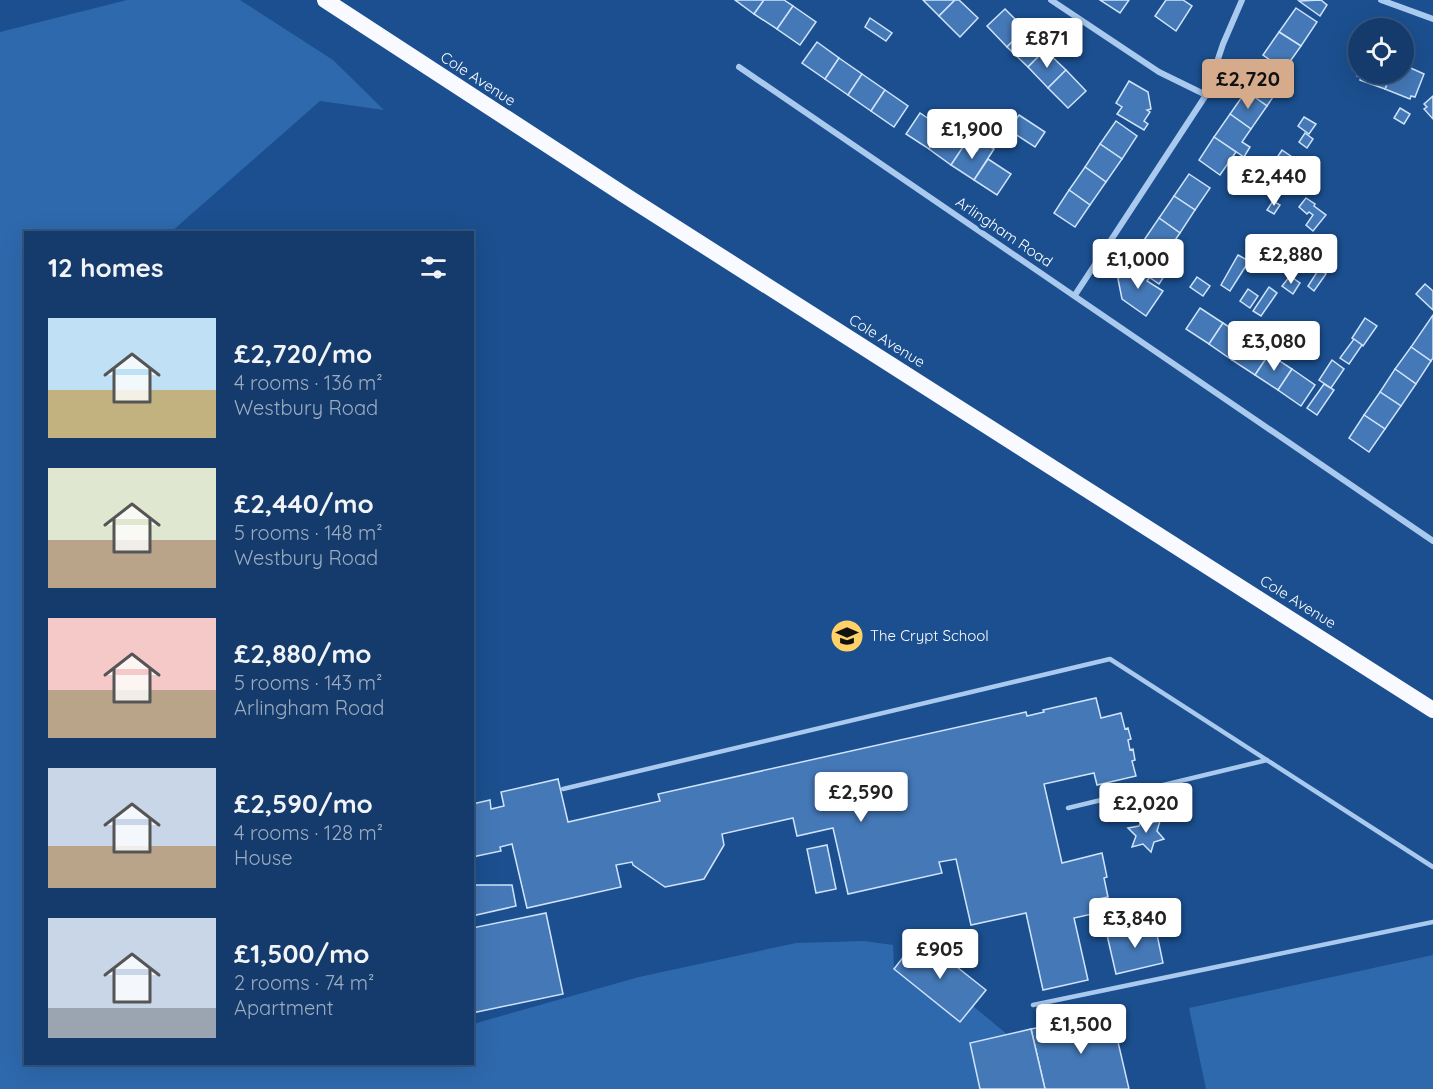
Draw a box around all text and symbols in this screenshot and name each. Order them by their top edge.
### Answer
pin: £871 [1011,18,1083,69]
map controls [1348,18,1414,84]
button: locate [1348,18,1414,84]
text: £871 [1026,25,1069,50]
street label: Cole Avenue [437,47,520,110]
pin: £2,720 [1199,59,1297,110]
text: £2,720 [1216,66,1280,91]
pin: £1,900 [923,109,1021,160]
text: £1,900 [941,116,1003,141]
pin: £2,440 [1225,156,1323,207]
text: £2,440 [1241,163,1307,188]
street label: Arlingham Road [952,192,1056,271]
pin: £2,880 [1242,234,1340,285]
pin: £1,000 [1089,239,1187,290]
text: £2,880 [1259,241,1323,266]
text: £1,000 [1107,246,1169,271]
text: 12 homes [48,251,164,284]
icon: filters [417,251,450,284]
street label: Cole Avenue [846,310,929,371]
pin: £3,080 [1225,321,1323,372]
text: £3,080 [1242,328,1306,353]
text: £2,720/mo [234,337,372,370]
icon: home [96,342,168,414]
text: 4 rooms · 136 m² [234,370,383,395]
text: Westbury Road [234,395,378,420]
text: £2,440/mo [234,487,374,520]
icon: home [96,492,168,564]
text: 5 rooms · 148 m² [234,520,383,545]
text: Westbury Road [234,545,378,570]
street label: Cole Avenue [1257,571,1340,632]
school or university icon: The Crypt School [829,618,865,654]
place label: The Crypt School [870,626,989,645]
text: £2,880/mo [234,637,372,670]
icon: home [96,642,168,714]
text: 5 rooms · 143 m² [234,670,382,695]
text: Arlingham Road [234,695,384,720]
pin: £2,590 [812,772,910,823]
text: £2,590 [829,779,893,804]
pin: £2,020 [1097,783,1195,834]
text: £2,590/mo [234,787,373,820]
text: £2,020 [1113,790,1179,815]
icon: home [96,792,168,864]
text: 4 rooms · 128 m² [234,820,383,845]
text: House [234,845,293,870]
pin: £3,840 [1086,898,1184,949]
text: £3,840 [1103,905,1167,930]
pin: £905 [904,929,976,980]
text: £905 [916,936,964,961]
text: £1,500/mo [234,937,369,970]
icon: home [96,942,168,1014]
text: 2 rooms · 74 m² [234,970,374,995]
text: Apartment [234,995,334,1020]
pin: £1,500 [1032,1004,1130,1055]
text: £1,500 [1050,1011,1112,1036]

